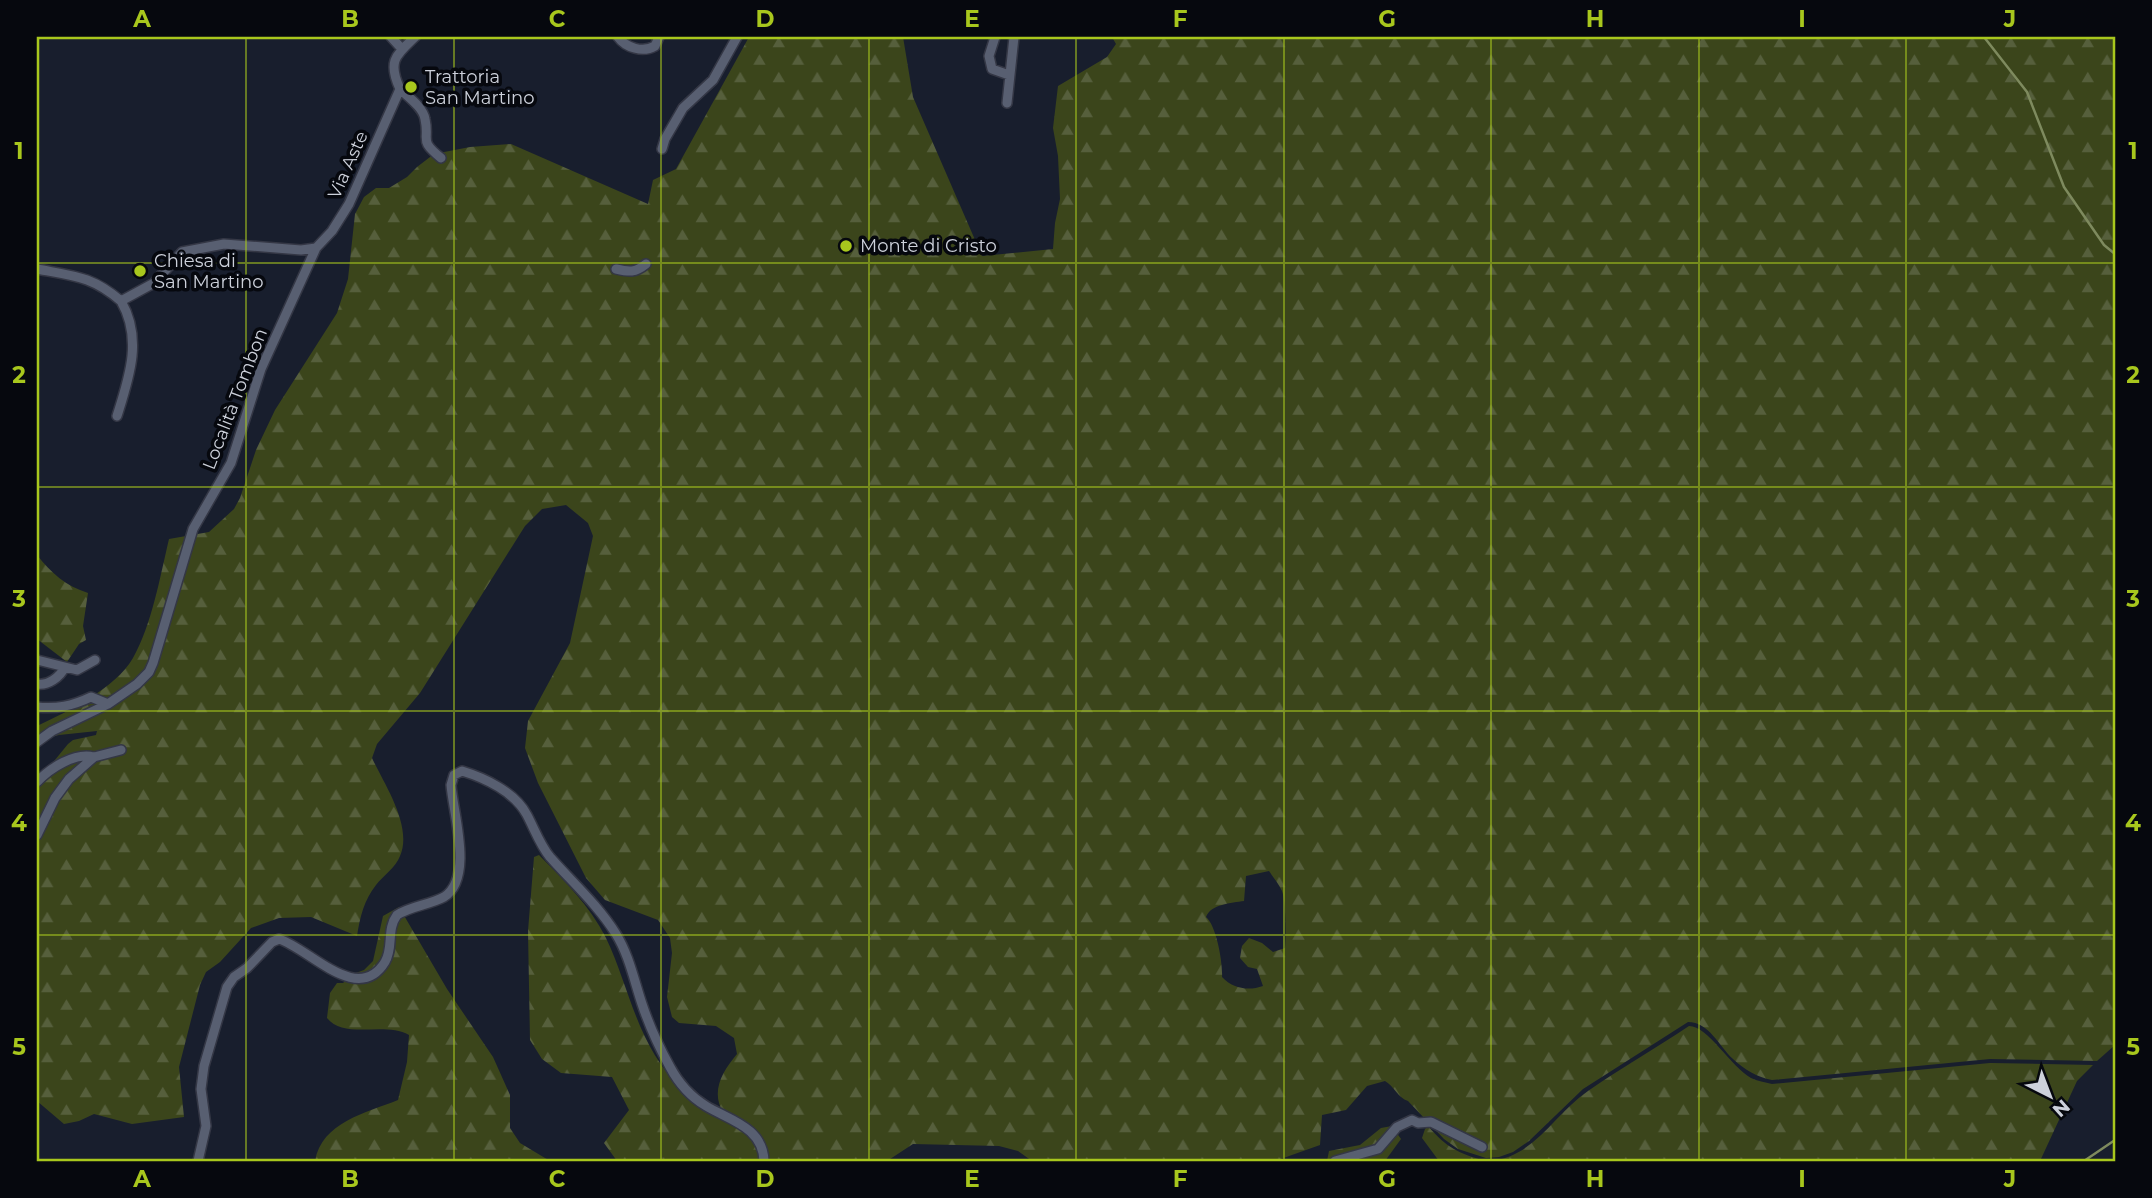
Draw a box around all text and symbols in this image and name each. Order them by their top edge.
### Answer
text: A [132,5,151,33]
text: B [341,5,359,33]
text: C [549,5,566,33]
text: D [756,5,775,33]
text: E [964,5,980,33]
text: F [1173,5,1188,33]
text: G [1378,5,1396,33]
text: H [1586,5,1604,33]
text: I [1798,5,1806,33]
text: J [2003,5,2016,33]
place label: Trattoria San Martino [425,66,534,109]
marker: Trattoria San Martino [403,79,419,95]
street label: Via Aste [323,128,373,202]
text: 1 [14,137,24,165]
text: 1 [2128,137,2138,165]
place label: Monte di Cristo [860,235,997,257]
marker: Monte di Cristo [838,238,854,254]
place label: Chiesa di San Martino [154,250,263,293]
marker: Chiesa di San Martino [132,263,148,279]
street label: Località Tombon [198,325,272,473]
text: 2 [12,361,26,389]
text: 2 [2126,361,2140,389]
text: 3 [11,585,26,613]
text: 3 [2125,585,2140,613]
text: 4 [11,809,27,837]
text: 4 [2125,809,2141,837]
text: 5 [12,1033,26,1061]
text: 5 [2126,1033,2140,1061]
north arrow [2016,1062,2086,1132]
text: N [2048,1095,2074,1122]
text: A [132,1165,151,1193]
text: B [341,1165,359,1193]
text: C [549,1165,566,1193]
text: D [756,1165,775,1193]
text: E [964,1165,980,1193]
text: F [1173,1165,1188,1193]
text: G [1378,1165,1396,1193]
text: H [1586,1165,1604,1193]
text: I [1798,1165,1806,1193]
text: J [2003,1165,2016,1193]

